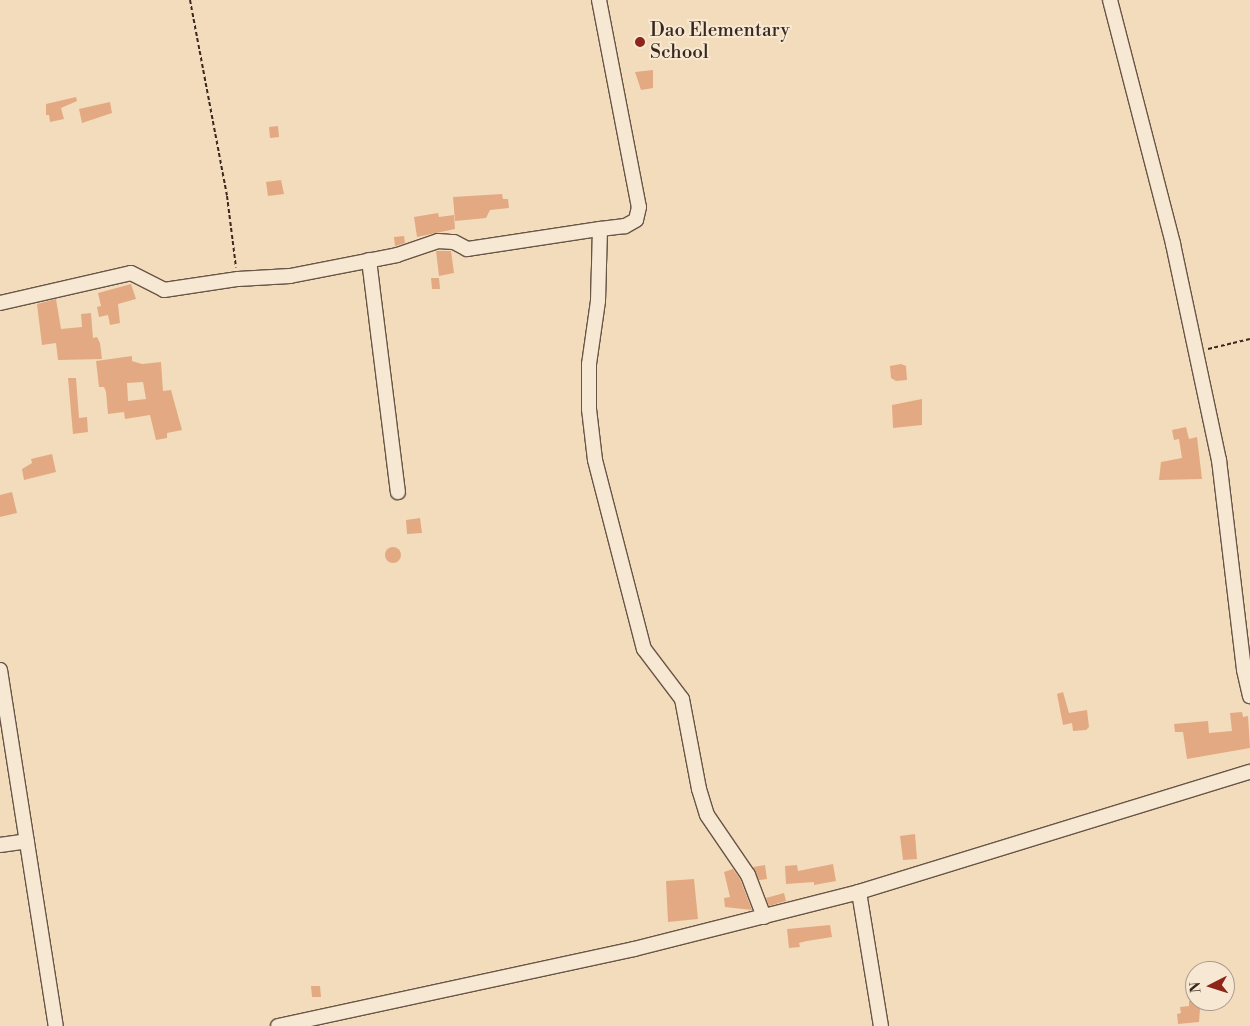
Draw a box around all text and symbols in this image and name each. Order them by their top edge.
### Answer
place label: Dao Elementary School [650,20,790,64]
marker: Dao Elementary School [634,36,646,48]
north arrow [1185,961,1235,1011]
text: N [1187,981,1206,994]

